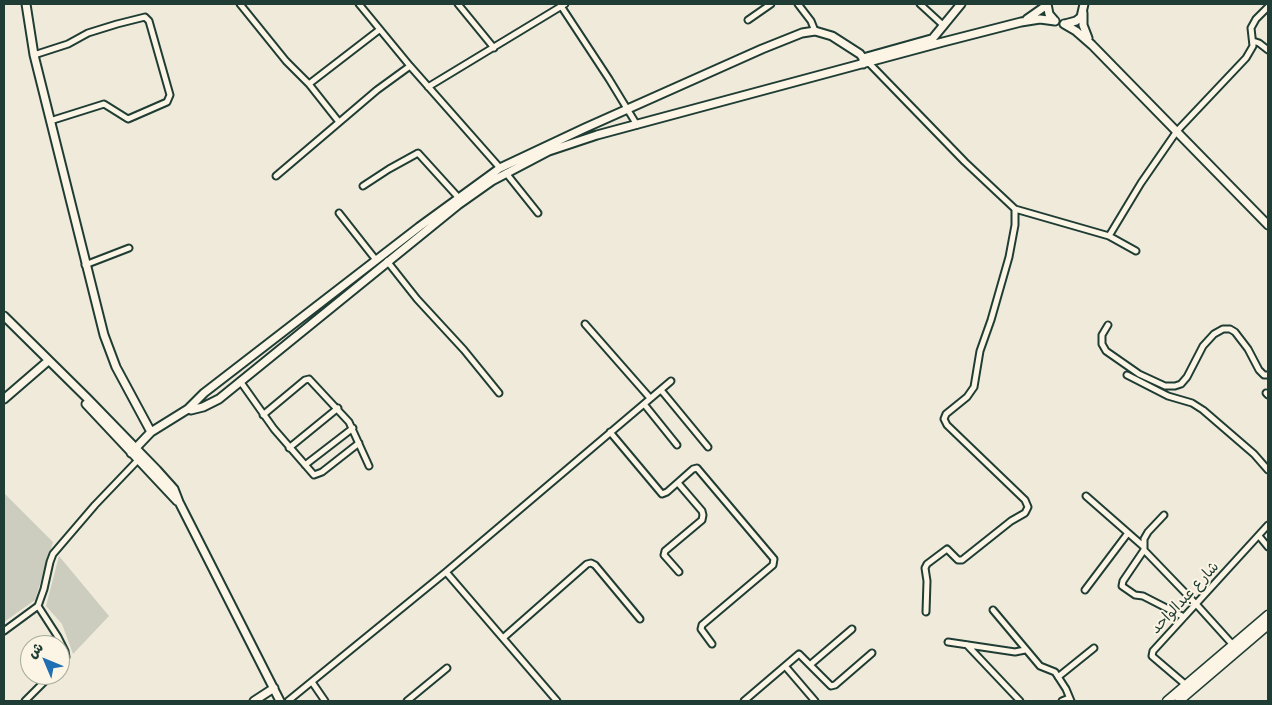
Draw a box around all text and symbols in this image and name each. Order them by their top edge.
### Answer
street label: شارع عبدالواحد [1147,558,1223,638]
north arrow [20,635,70,685]
text: ش [23,638,47,662]

